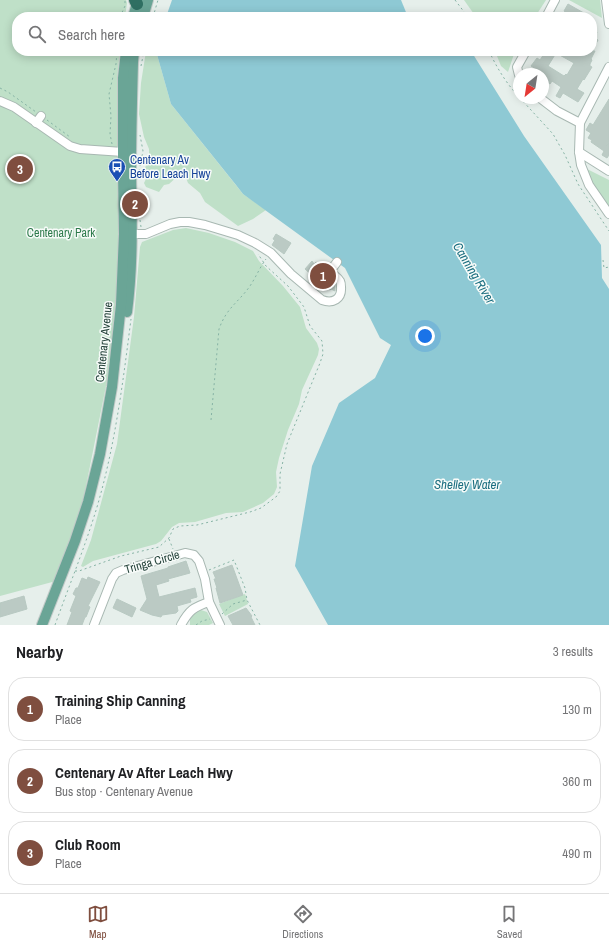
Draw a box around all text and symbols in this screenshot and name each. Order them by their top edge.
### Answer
search box [12,12,597,56]
icon: search [26,23,48,45]
text: Search here [58,24,125,45]
north arrow [513,68,549,104]
place label: Centenary Av Before Leach Hwy [130,152,210,182]
pin: 3 [7,154,33,184]
bus stop icon: Centenary Av Before Leach Hwy [107,157,127,182]
pin: 2 [122,189,148,219]
park label: Centenary Park [27,225,95,241]
water label: Canning River [449,239,499,307]
pin: 1 [310,261,336,291]
street label: Centenary Avenue [92,301,116,383]
your location [415,326,435,346]
water label: Shelley Water [434,476,501,493]
street label: Tringa Circle [123,547,181,577]
text: Nearby [16,640,63,663]
text: 3 results [553,643,593,660]
text: Training Ship Canning [55,690,186,711]
text: 1 [27,701,33,718]
text: 130 m [562,701,592,718]
text: Place [55,711,82,728]
text: Centenary Av After Leach Hwy [55,762,233,783]
text: 2 [27,773,33,790]
text: 360 m [562,773,592,790]
text: Bus stop · Centenary Avenue [55,783,193,800]
text: Club Room [55,834,121,855]
text: 3 [27,845,33,862]
text: 490 m [562,845,592,862]
text: Place [55,855,82,872]
tab: Map [87,903,109,941]
tab: Directions [282,903,323,941]
tab: Saved [497,903,522,941]

